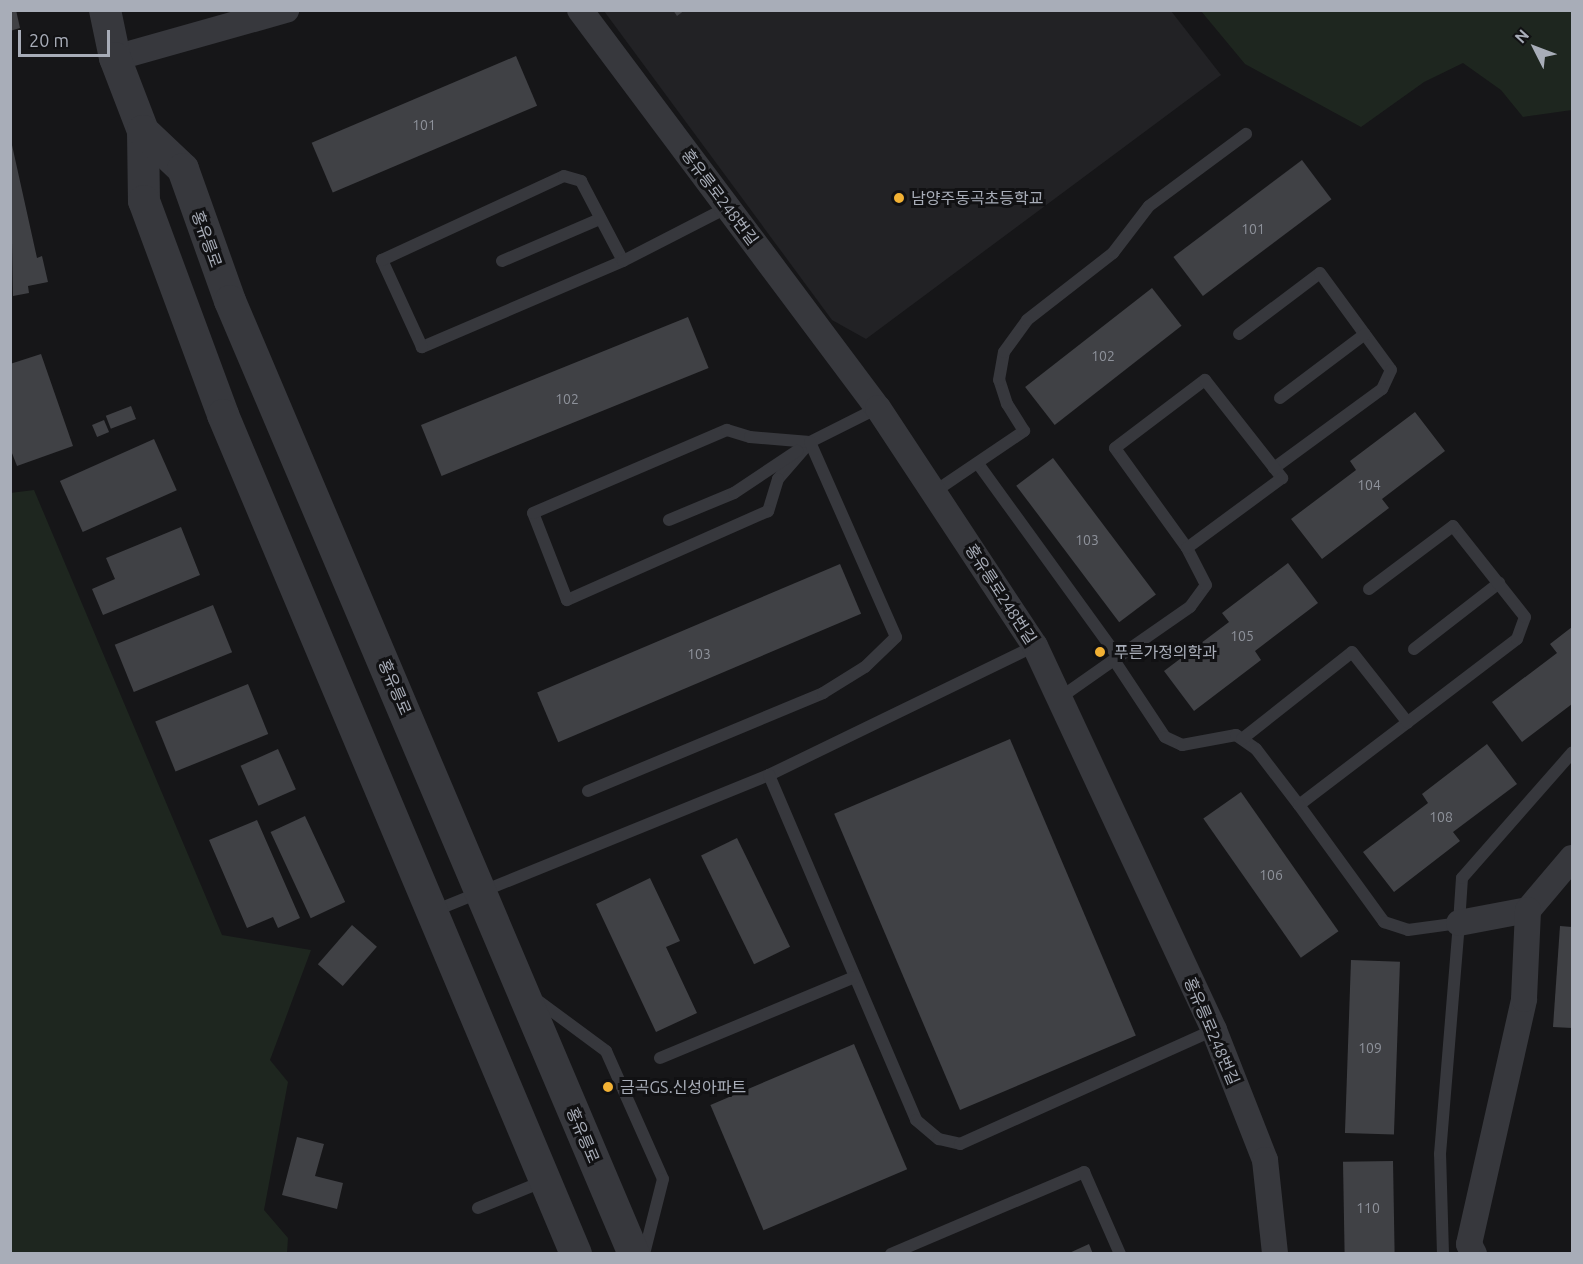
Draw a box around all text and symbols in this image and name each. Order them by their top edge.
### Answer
scale bar [21,18,112,56]
north arrow [1505,18,1565,78]
text: N [1511,25,1532,46]
text: 20 m [29,30,69,50]
house number: 101 [412,117,436,133]
street label: 홍유릉로248번길 [678,145,762,249]
place label: 남양주동곡초등학교 [911,188,1043,208]
marker: 남양주동곡초등학교 [892,191,906,205]
street label: 홍유릉로 [188,208,226,270]
house number: 101 [1241,221,1265,237]
house number: 102 [1091,348,1115,364]
house number: 102 [555,391,579,407]
house number: 104 [1357,477,1381,493]
house number: 103 [1075,532,1099,548]
street label: 홍유릉로248번길 [962,540,1040,648]
house number: 105 [1230,628,1254,644]
place label: 푸른가정의학과 [1114,642,1217,662]
marker: 푸른가정의학과 [1091,643,1109,661]
house number: 103 [687,646,711,662]
street label: 홍유릉로 [375,656,415,718]
house number: 108 [1429,809,1453,825]
house number: 106 [1259,867,1283,883]
street label: 홍유릉로248번길 [1181,974,1243,1088]
house number: 109 [1358,1040,1382,1056]
place label: 금곡GS.신성아파트 [620,1077,746,1097]
marker: 금곡GS.신성아파트 [601,1080,615,1094]
street label: 홍유릉로 [563,1104,603,1166]
house number: 110 [1356,1200,1380,1216]

